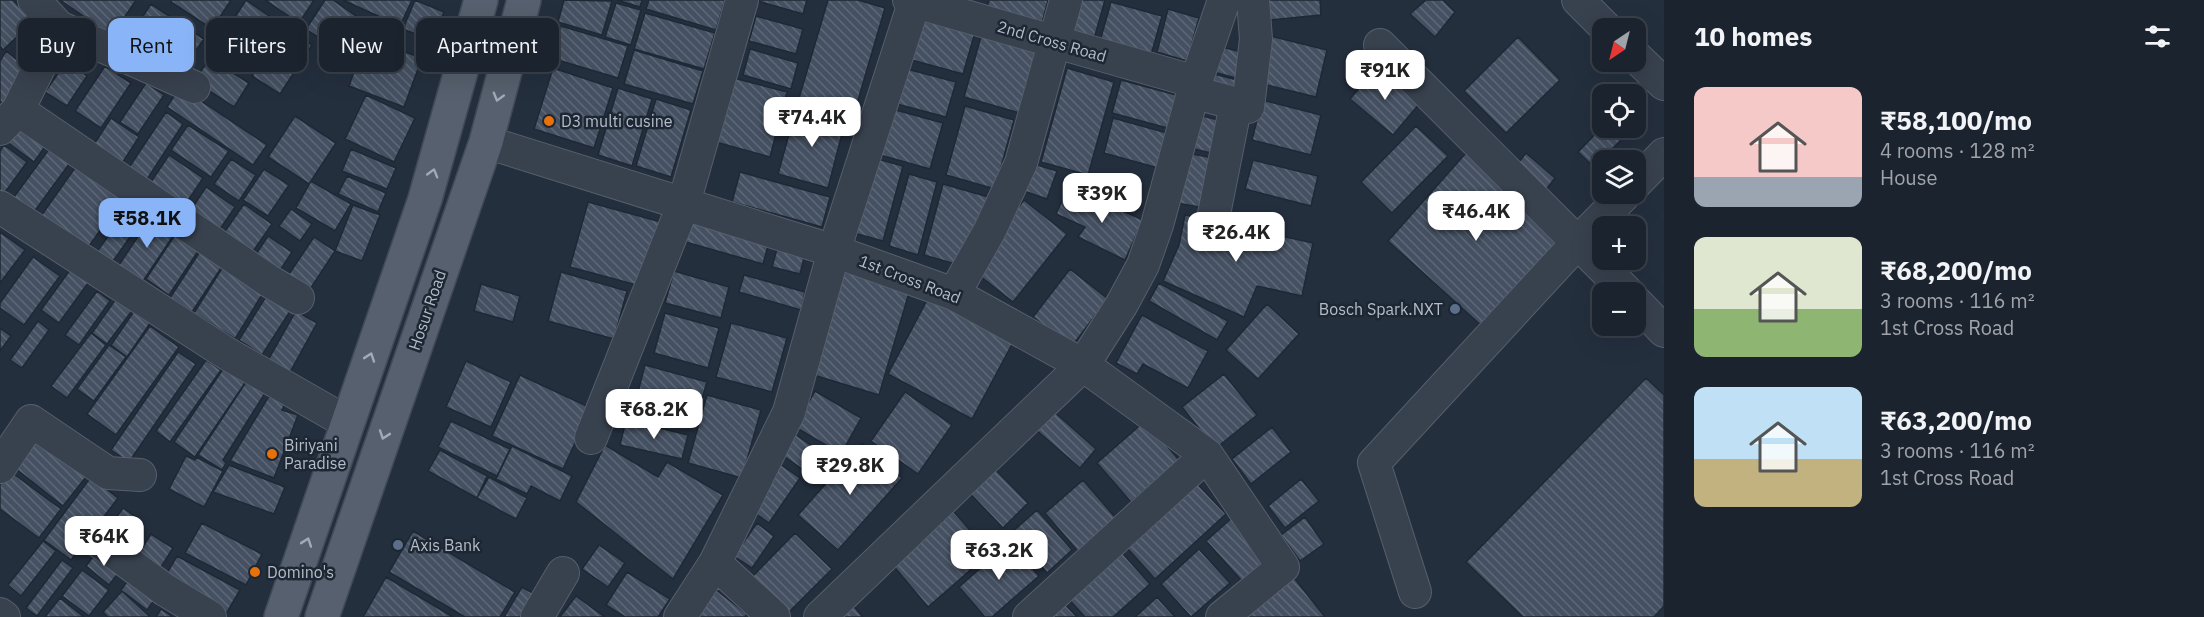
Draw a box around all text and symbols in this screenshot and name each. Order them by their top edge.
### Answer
street label: 2nd Cross Road [995,16,1109,66]
chip: Buy [18,18,96,72]
chip: Rent [108,18,194,72]
chip: Filters [206,18,307,72]
chip: New [319,18,404,72]
chip: Apartment [416,18,559,72]
north arrow [1592,18,1646,72]
map controls [1592,18,1646,336]
text: 10 homes [1694,19,1812,53]
icon: filters [2141,20,2174,53]
pin: ₹91K [1349,50,1421,101]
text: ₹91K [1360,56,1410,83]
button: locate [1592,84,1646,138]
one-way arrow [493,91,505,102]
pin: ₹74.4K [763,97,861,148]
text: ₹74.4K [778,103,846,130]
text: ₹58,100/mo [1880,103,2032,137]
place label: D3 multi cusine [561,111,673,131]
icon: home [1742,111,1814,183]
marker: D3 multi cusine [542,114,556,128]
text: 4 rooms · 128 m² [1880,137,2035,164]
button: layers [1592,150,1646,204]
text: House [1880,164,1937,191]
one-way arrow [425,168,438,178]
pin: ₹39K [1066,173,1138,224]
text: ₹39K [1077,179,1127,206]
pin: ₹46.4K [1427,191,1525,242]
text: ₹46.4K [1442,197,1510,224]
pin: ₹58.1K [98,198,196,249]
text: ₹58.1K [113,204,181,231]
pin: ₹26.4K [1187,212,1285,263]
button: + [1592,216,1646,270]
text: ₹26.4K [1202,218,1270,245]
street label: 1st Cross Road [856,250,964,308]
text: ₹68,200/mo [1880,253,2032,287]
icon: home [1742,261,1814,333]
street label: Hosur Road [404,267,450,353]
button: − [1592,282,1646,336]
text: 3 rooms · 116 m² [1880,287,2035,314]
place label: Bosch Spark.NXT [1319,299,1443,319]
marker: Bosch Spark.NXT [1448,302,1462,316]
text: 1st Cross Road [1880,314,2014,341]
one-way arrow [363,352,375,363]
pin: ₹68.2K [605,389,703,440]
text: ₹68.2K [620,395,688,422]
text: ₹63,200/mo [1880,403,2032,437]
icon: home [1742,411,1814,483]
one-way arrow [379,429,392,440]
place label: Biriyani Paradise [284,435,347,473]
text: 3 rooms · 116 m² [1880,437,2035,464]
pin: ₹29.8K [801,445,899,496]
marker: Biriyani Paradise [265,447,279,461]
text: ₹29.8K [816,451,884,478]
text: 1st Cross Road [1880,464,2014,491]
pin: ₹64K [68,516,140,567]
text: ₹64K [79,522,129,549]
pin: ₹63.2K [950,530,1048,581]
place label: Axis Bank [410,535,481,555]
text: ₹63.2K [965,536,1033,563]
one-way arrow [300,537,313,548]
marker: Axis Bank [391,538,405,552]
place label: Domino's [267,562,334,582]
marker: Domino's [248,565,262,579]

